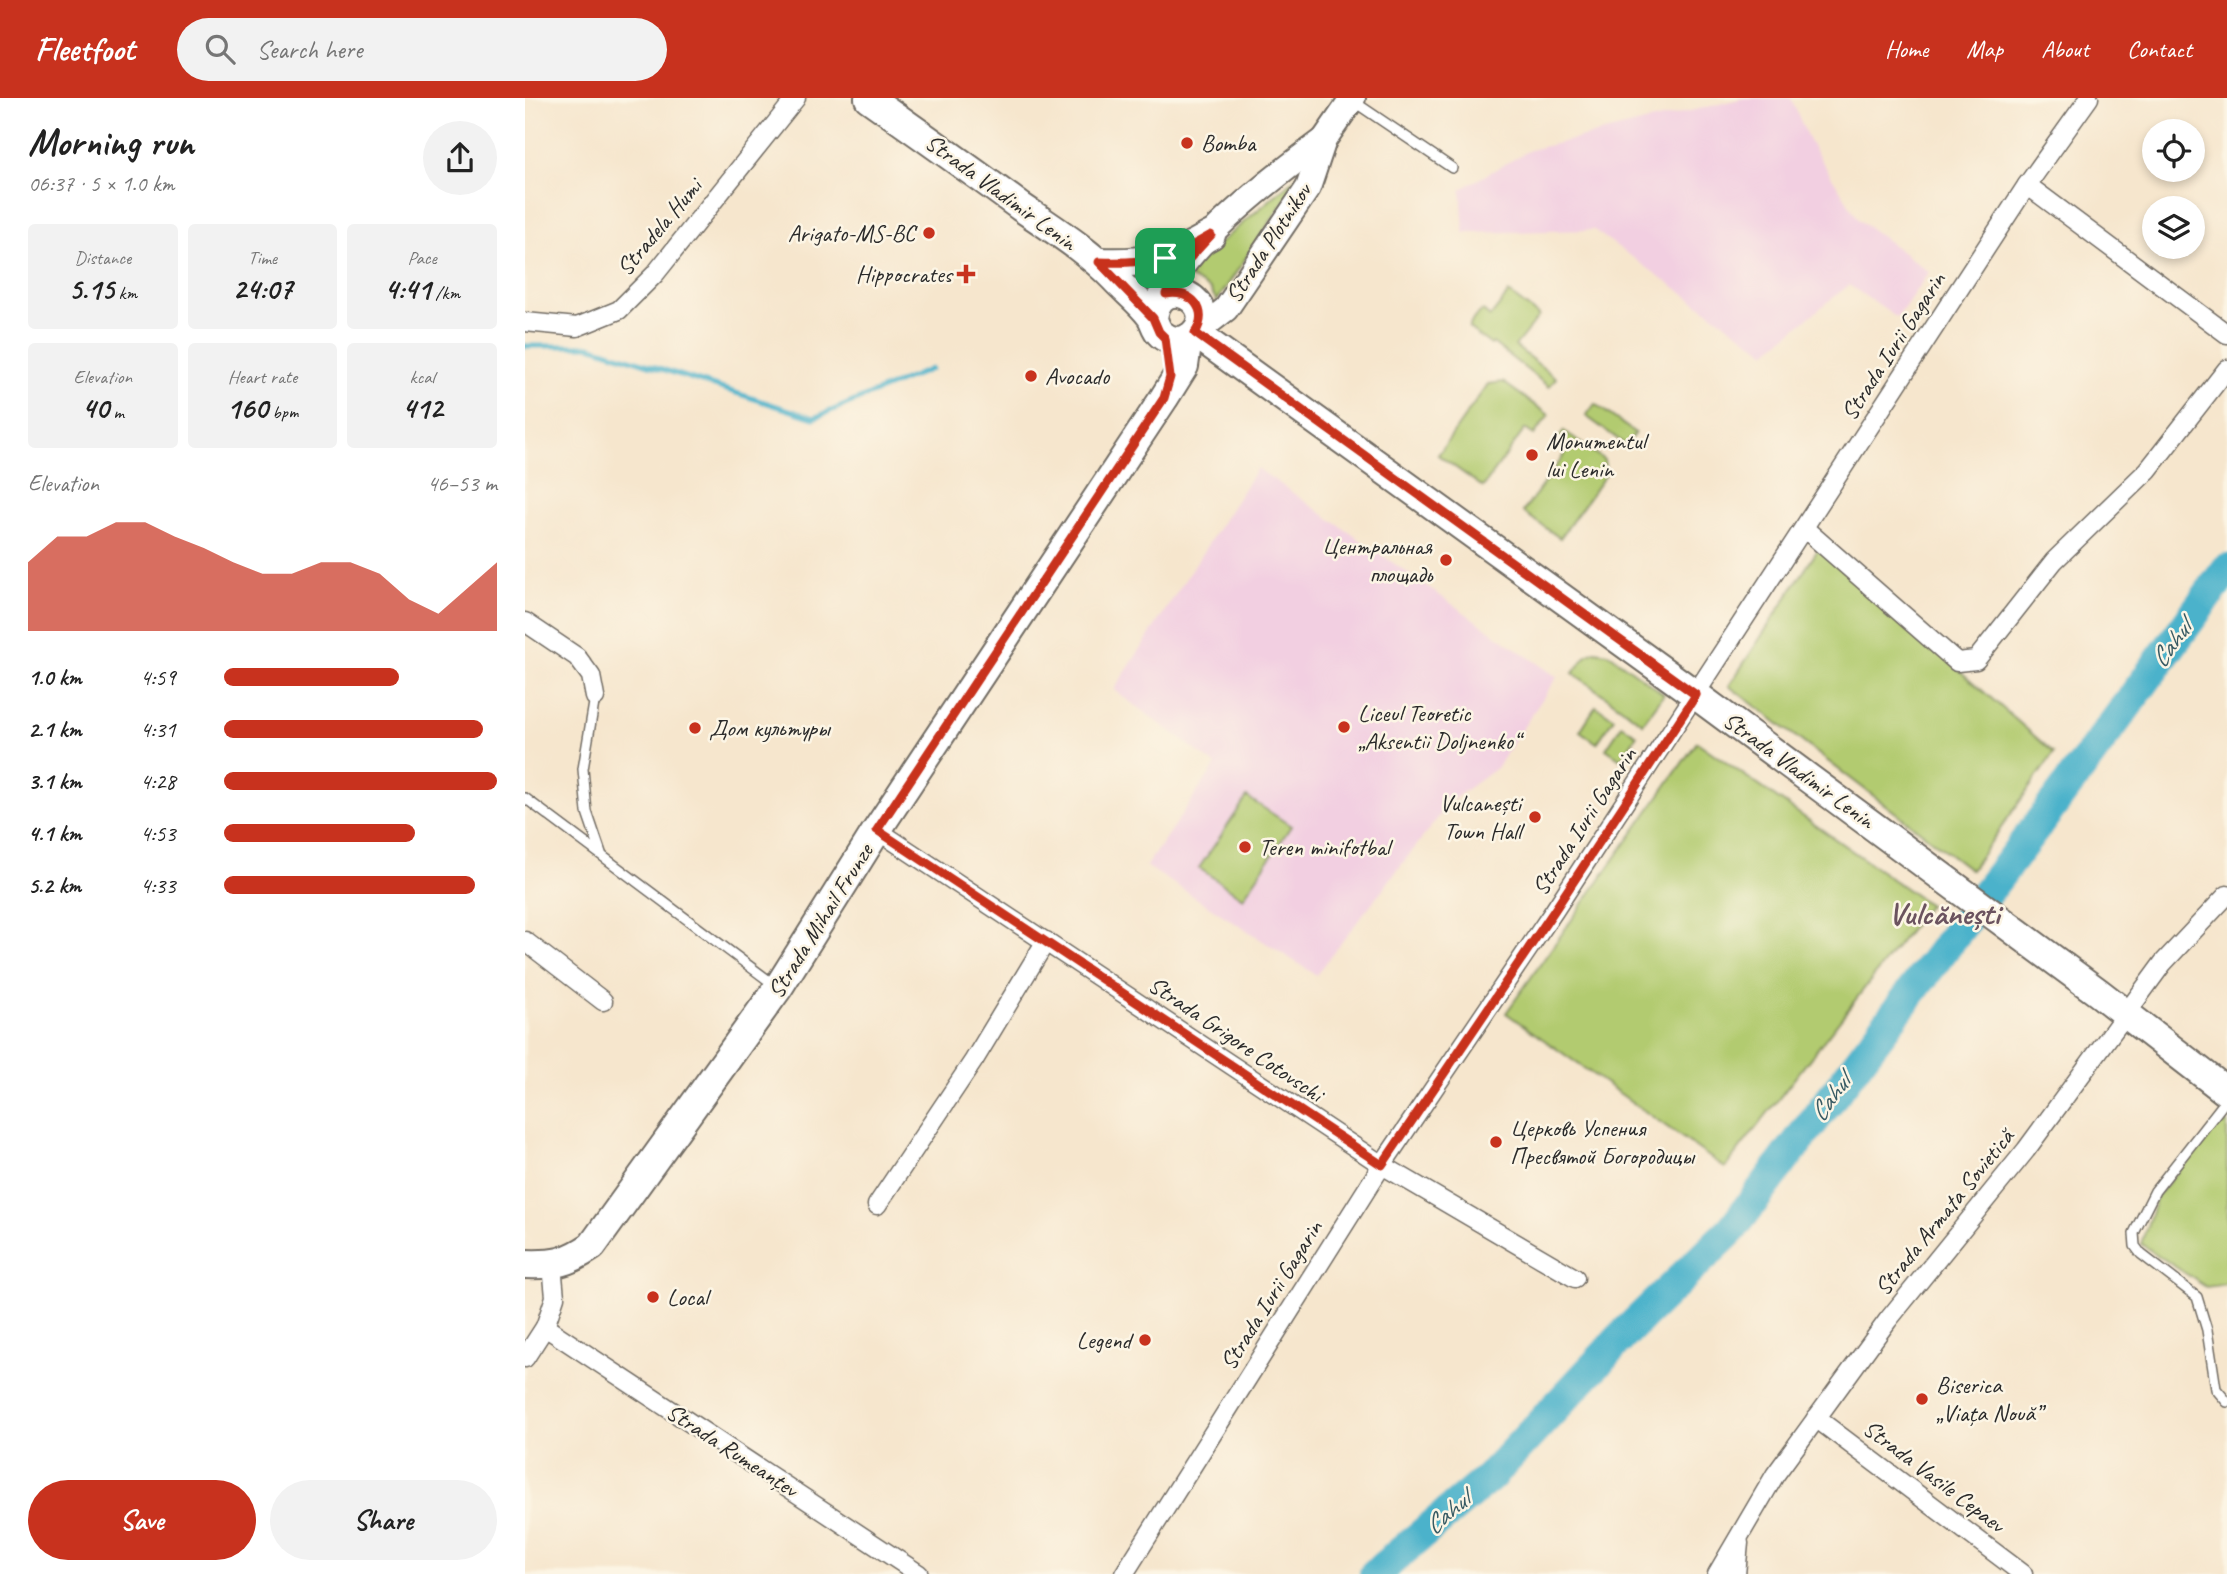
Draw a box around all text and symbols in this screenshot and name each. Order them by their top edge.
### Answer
search box [177,18,667,81]
text: Fleetfoot [35,28,135,70]
icon: search [201,30,239,68]
text: Search here [257,33,363,66]
text: Home [1885,34,1928,64]
text: Map [1966,34,2003,64]
text: About [2041,34,2089,64]
text: Contact [2127,34,2192,64]
text: Morning run [28,119,194,166]
map controls [2142,119,2205,259]
button: locate [2142,119,2205,182]
button: share [423,121,497,195]
street label: Strada Vladimir Lenin [919,127,1084,258]
place label: Bomba [1201,128,1257,158]
marker: Bomba [1179,135,1195,151]
text: 06:37 · 5 × 1.0 km [28,169,174,198]
street label: Stradela Humi [610,170,710,282]
street label: Strada Plotnikov [1218,176,1319,308]
button: layers [2142,196,2205,259]
place label: Arigato-MS-BC [788,218,918,248]
marker: Arigato-MS-BC [921,225,937,241]
pin [1135,228,1195,288]
icon: arrive [1146,239,1184,277]
text: Distance [74,246,131,270]
text: Time [248,246,277,270]
text: Pace [408,246,437,270]
place label: Hippocrates [856,259,954,289]
street label: Strada Iurii Gagarin [1834,265,1953,426]
marker: Hippocrates [958,266,974,282]
text: 5.15 [69,270,114,308]
text: 24:07 [233,270,292,308]
text: 4:41 [384,270,431,308]
text: km [114,281,137,305]
text: /km [431,281,460,305]
place label: Avocado [1045,361,1111,391]
text: Elevation [74,365,132,389]
text: Heart rate [228,365,297,389]
text: kcal [410,365,435,389]
marker: Avocado [1023,368,1039,384]
text: 40 [82,389,109,427]
text: 160 [227,389,268,427]
text: 412 [402,389,442,427]
text: m [109,400,124,424]
text: bpm [268,400,298,424]
place label: Monumentul lui Lenin [1546,426,1650,484]
marker: Monumentul lui Lenin [1524,447,1540,463]
text: Elevation [28,469,99,498]
text: 46–53 m [427,469,497,498]
place label: Центральная площадь [1322,531,1434,589]
marker: Центральная площадь [1438,552,1454,568]
water label: Cahul [2143,607,2204,674]
text: 1.0 km [28,663,82,692]
text: 4:59 [140,663,176,692]
place label: Liceul Teoretic „Aksentii Doljnenko“ [1358,698,1525,756]
street label: Strada Vladimir Lenin [1717,705,1882,836]
place label: Дом культуры [709,713,832,743]
text: 2.1 km [28,715,82,744]
text: 4:31 [140,715,176,744]
marker: Liceul Teoretic „Aksentii Doljnenko“ [1336,719,1352,735]
marker: Дом культуры [687,720,703,736]
street label: Strada Iurii Gagarin [1525,740,1644,901]
text: 3.1 km [28,767,82,796]
text: 4:28 [140,767,176,796]
place label: Vulcanești Town Hall [1439,788,1525,846]
marker: Vulcanești Town Hall [1527,809,1543,825]
text: 4.1 km [28,819,82,848]
text: 4:53 [140,819,176,848]
place label: Teren minifotbal [1259,832,1394,862]
street label: Strada Mihail Frunze [761,836,881,1004]
marker: Teren minifotbal [1237,839,1253,855]
text: 5.2 km [28,871,81,900]
text: 4:33 [140,871,176,900]
district label: Vulcănești [1888,893,2003,934]
street label: Strada Grigore Cotovschi [1143,969,1331,1110]
water label: Cahul [1802,1061,1863,1128]
place label: Церковь Успения Пресвятой Богородицы [1510,1113,1696,1171]
street label: Strada Armata Sovietică [1868,1121,2022,1301]
marker: Церковь Успения Пресвятой Богородицы [1488,1134,1504,1150]
street label: Strada Iurii Gagarin [1213,1214,1330,1375]
place label: Local [667,1282,712,1312]
marker: Local [645,1289,661,1305]
place label: Legend [1076,1325,1135,1355]
marker: Legend [1137,1332,1153,1348]
place label: Biserica „Viața Nouă” [1936,1370,2047,1428]
marker: Biserica „Viața Nouă” [1914,1391,1930,1407]
street label: Strada Rumeanțev [661,1396,805,1505]
street label: Strada Vasile Cepaev [1857,1413,2012,1540]
water label: Cahul [1417,1479,1483,1542]
button: Save [28,1480,256,1560]
button: Share [270,1480,497,1560]

